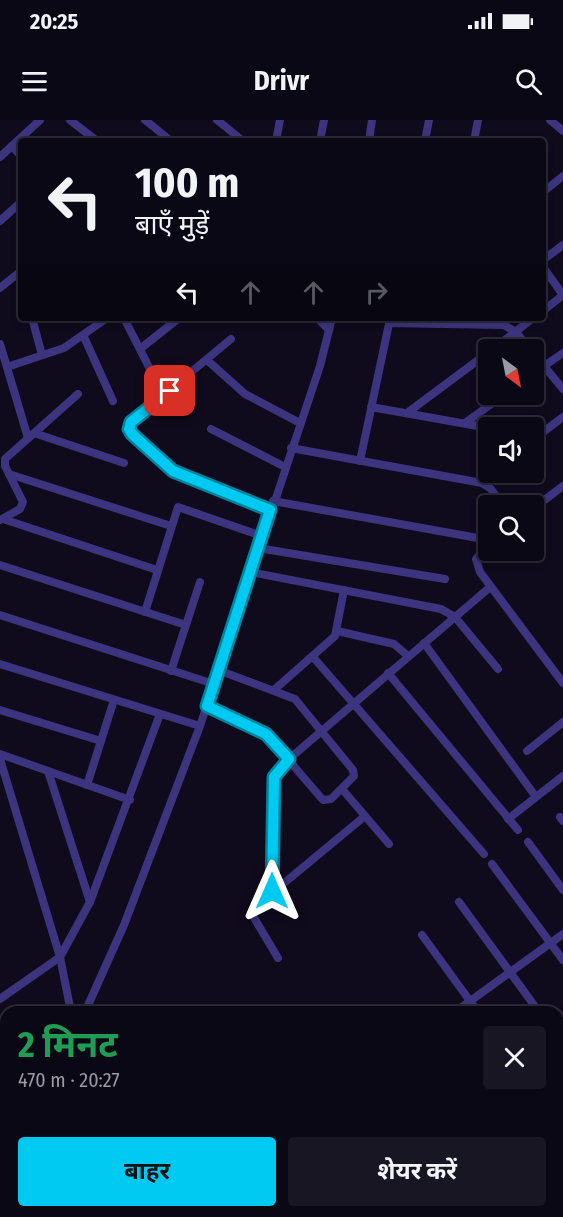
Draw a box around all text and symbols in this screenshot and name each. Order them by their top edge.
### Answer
text: 20:25 [30,8,78,35]
icon: menu [18,65,51,98]
text: Drivr [254,65,309,97]
icon: search [512,65,545,98]
text: 100 m [135,158,239,208]
icon: left [36,162,114,240]
text: बाएँ मुड़ें [135,209,209,241]
icon: left [171,276,204,309]
icon: ahead [234,276,267,309]
icon: ahead [297,276,330,309]
icon: right [360,276,393,309]
north arrow [478,339,544,405]
map controls [478,339,544,561]
pin [144,365,195,416]
icon: arrive [153,374,186,407]
button: sound [478,417,544,483]
button: search [478,495,544,561]
position arrow [240,859,304,923]
text: 2 मिनट [18,1023,118,1067]
button: close [483,1026,546,1089]
text: 470 m · 20:27 [18,1068,120,1092]
button: बाहर [18,1137,276,1206]
button: शेयर करें [288,1137,546,1206]

